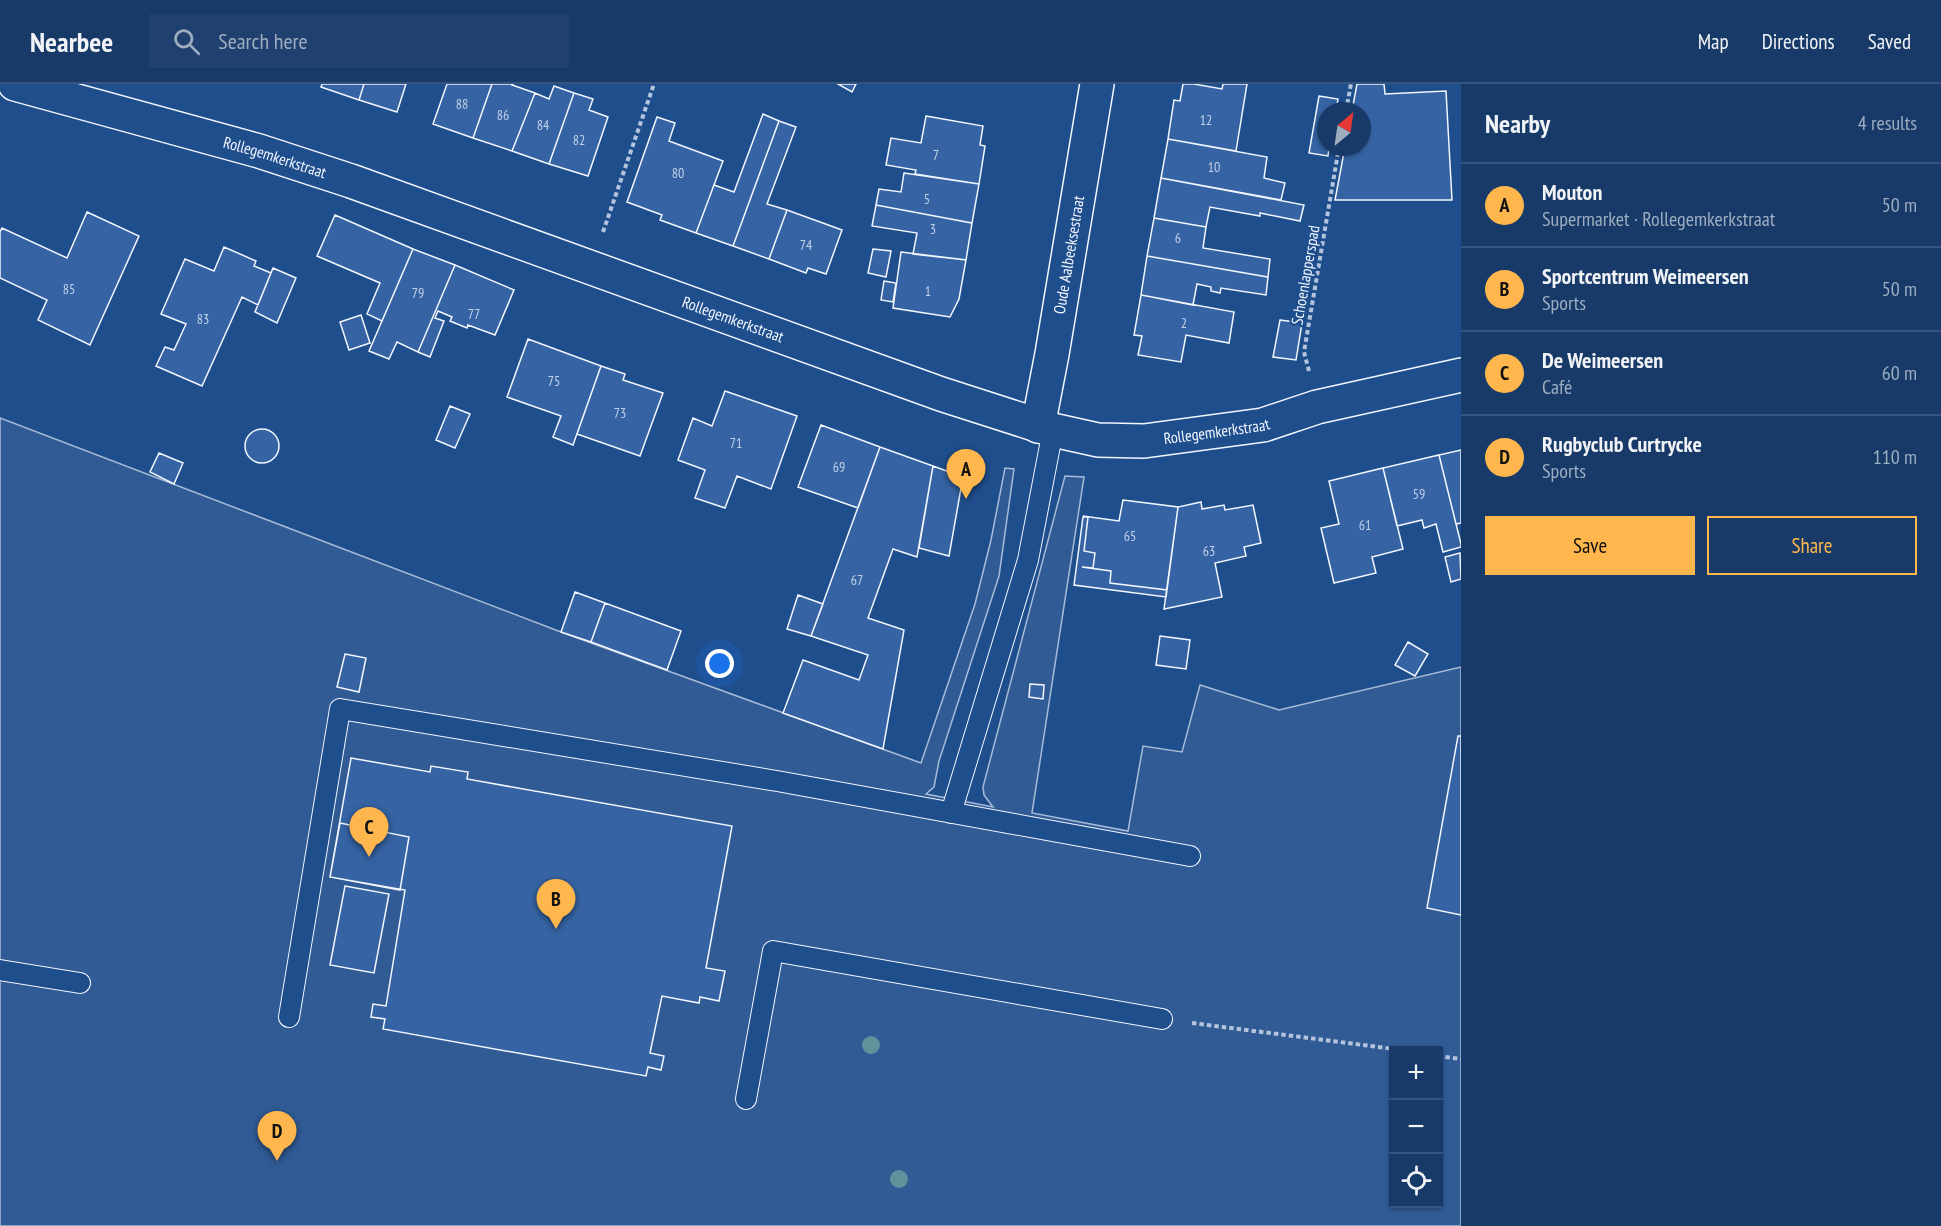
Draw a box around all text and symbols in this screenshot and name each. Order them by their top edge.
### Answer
search box [149,14,569,68]
text: Nearbee [30,23,113,60]
icon: search [170,25,203,58]
text: Search here [218,27,308,55]
text: Map [1698,28,1729,55]
text: Directions [1762,28,1835,55]
text: Saved [1868,28,1911,55]
house number: 88 [456,95,468,113]
north arrow [1317,102,1371,156]
house number: 86 [497,106,509,124]
text: Nearby [1485,107,1550,140]
text: 4 results [1858,110,1917,136]
house number: 12 [1200,111,1212,129]
house number: 84 [537,116,550,134]
house number: 82 [573,131,585,149]
street label: Rollegemkerkstraat [221,132,329,182]
house number: 7 [933,146,939,164]
house number: 10 [1208,158,1220,176]
house number: 80 [672,164,684,182]
text: Mouton [1542,178,1602,206]
house number: 5 [924,190,930,208]
text: A [1499,192,1510,218]
text: 50 m [1882,192,1917,218]
street label: Oude Aalbeeksestraat [1049,193,1088,315]
text: Supermarket · Rollegemkerkstraat [1542,206,1775,232]
house number: 3 [930,220,936,238]
street label: Schoenlapperspad [1286,224,1324,326]
house number: 6 [1175,229,1181,247]
house number: 74 [800,236,813,254]
text: Sportcentrum Weimeersen [1542,262,1749,290]
text: B [1500,276,1509,302]
text: 50 m [1882,276,1917,302]
house number: 85 [63,280,75,298]
house number: 1 [925,282,931,300]
house number: 79 [412,284,424,302]
text: Sports [1542,290,1586,316]
street label: Rollegemkerkstraat [680,291,787,347]
house number: 77 [468,305,480,323]
house number: 83 [197,310,209,328]
house number: 2 [1181,314,1187,332]
text: De Weimeersen [1542,346,1663,374]
text: C [1500,360,1509,386]
text: 60 m [1882,360,1917,386]
house number: 75 [548,372,560,390]
text: Café [1542,374,1572,400]
house number: 73 [614,404,626,422]
street label: Rollegemkerkstraat [1162,413,1273,448]
text: Rugbyclub Curtrycke [1542,430,1702,458]
house number: 71 [730,434,742,452]
text: D [1499,444,1510,470]
text: 110 m [1873,444,1917,470]
pin: A [946,450,986,499]
house number: 69 [833,458,845,476]
text: Sports [1542,458,1586,484]
house number: 59 [1413,485,1425,503]
house number: 61 [1359,516,1371,534]
button: Save [1485,516,1695,575]
button: Share [1707,516,1917,575]
house number: 65 [1124,527,1136,545]
house number: 63 [1203,542,1215,560]
house number: 67 [851,571,863,589]
your location [705,649,734,678]
pin: C [350,808,388,857]
pin: B [536,880,576,929]
map controls [1389,1046,1443,1208]
button: + [1389,1046,1443,1100]
button: − [1389,1100,1443,1154]
pin: D [258,1112,296,1161]
button: locate [1389,1154,1443,1208]

